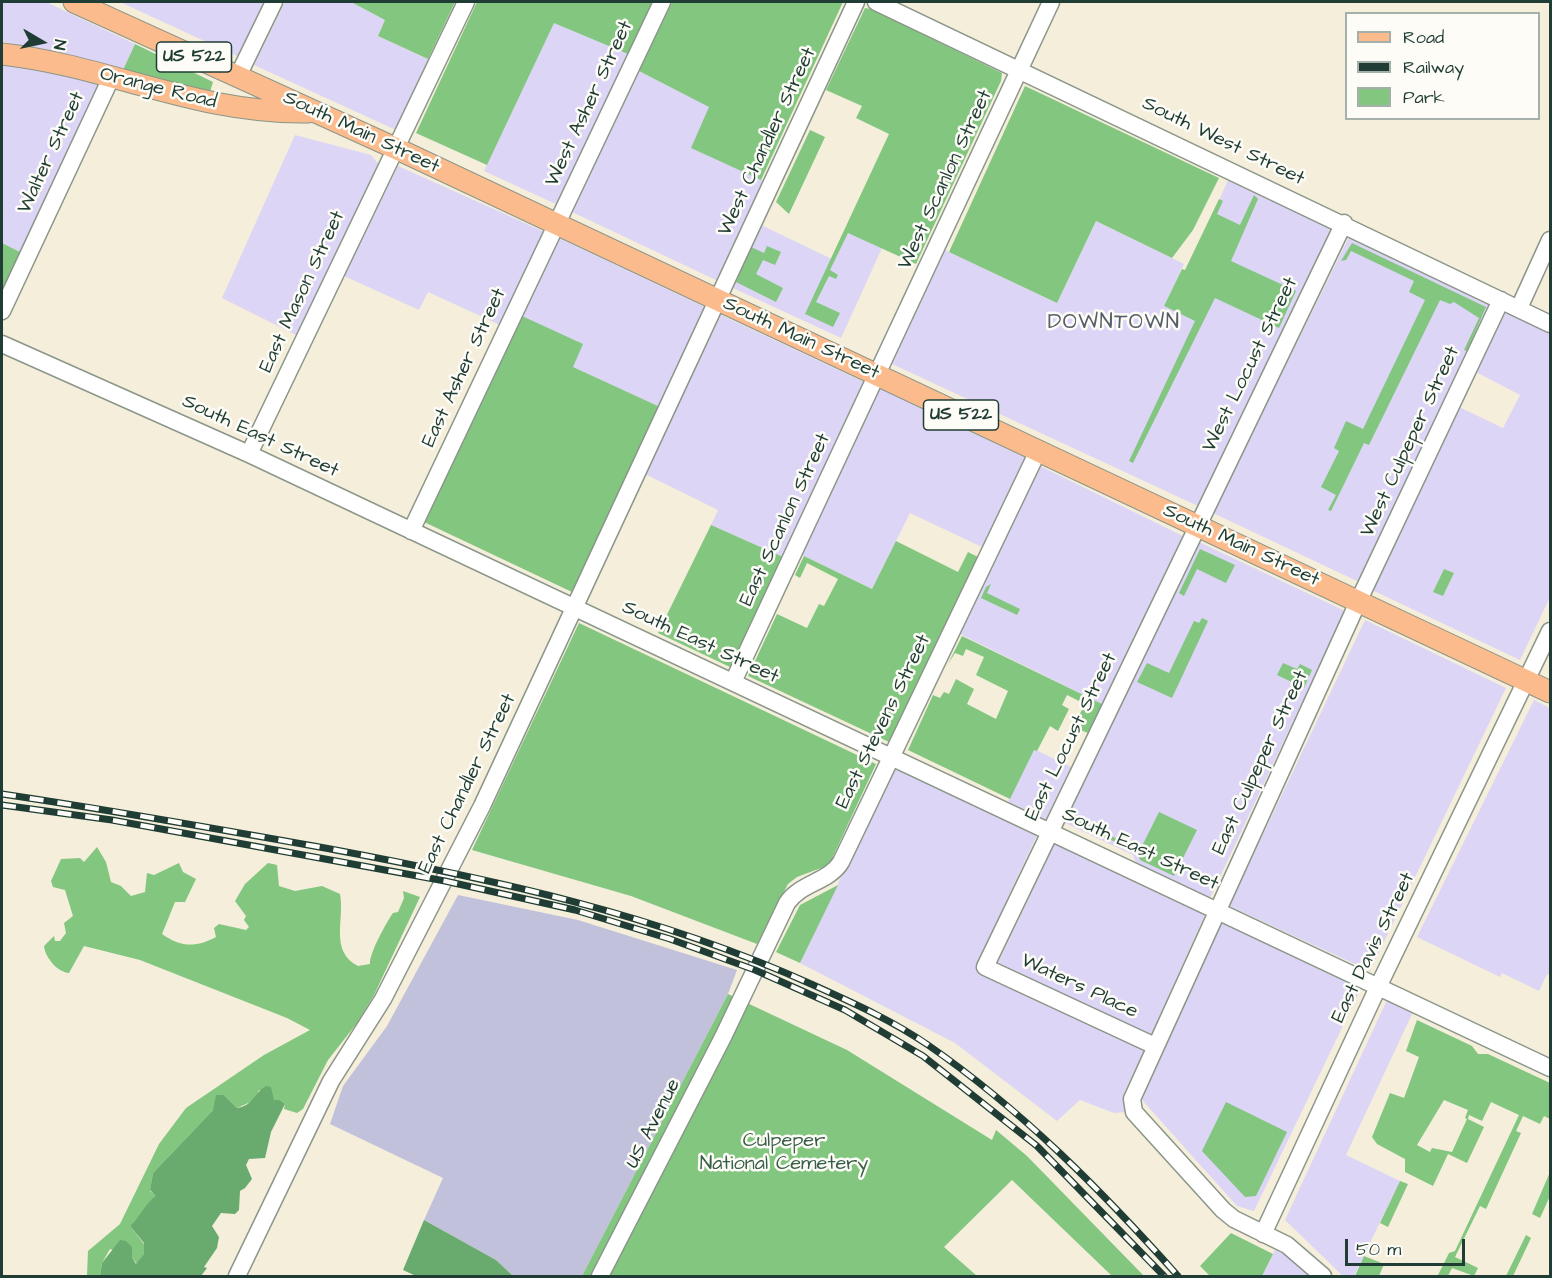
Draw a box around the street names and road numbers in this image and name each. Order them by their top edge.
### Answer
street label: West Asher Street [541,17,639,191]
road number: US 522 [156,42,232,72]
street label: West Chandler Street [714,44,822,240]
street label: Orange Road [97,63,219,115]
street label: South Main Street [279,86,443,180]
street label: West Scanlon Street [894,86,998,274]
street label: Walter Street [13,88,91,218]
street label: South West Street [1138,92,1308,192]
street label: East Mason Street [255,207,351,377]
street label: West Locust Street [1198,274,1304,456]
street label: East Asher Street [418,285,512,451]
street label: South Main Street [719,292,883,386]
street label: West Culpeper Street [1356,343,1466,541]
street label: South East Street [178,390,342,484]
road number: US 522 [924,400,998,430]
street label: East Scanlon Street [735,430,837,610]
street label: South Main Street [1159,499,1323,593]
street label: South East Street [618,596,782,690]
street label: East Stevens Street [831,631,937,813]
street label: East Locust Street [1021,649,1123,825]
street label: East Culpeper Street [1208,667,1314,859]
street label: East Chandler Street [414,690,522,878]
street label: South East Street [1058,803,1222,897]
street label: East Davis Street [1327,869,1421,1027]
street label: Waters Place [1017,949,1141,1025]
street label: US Avenue [621,1075,687,1173]

